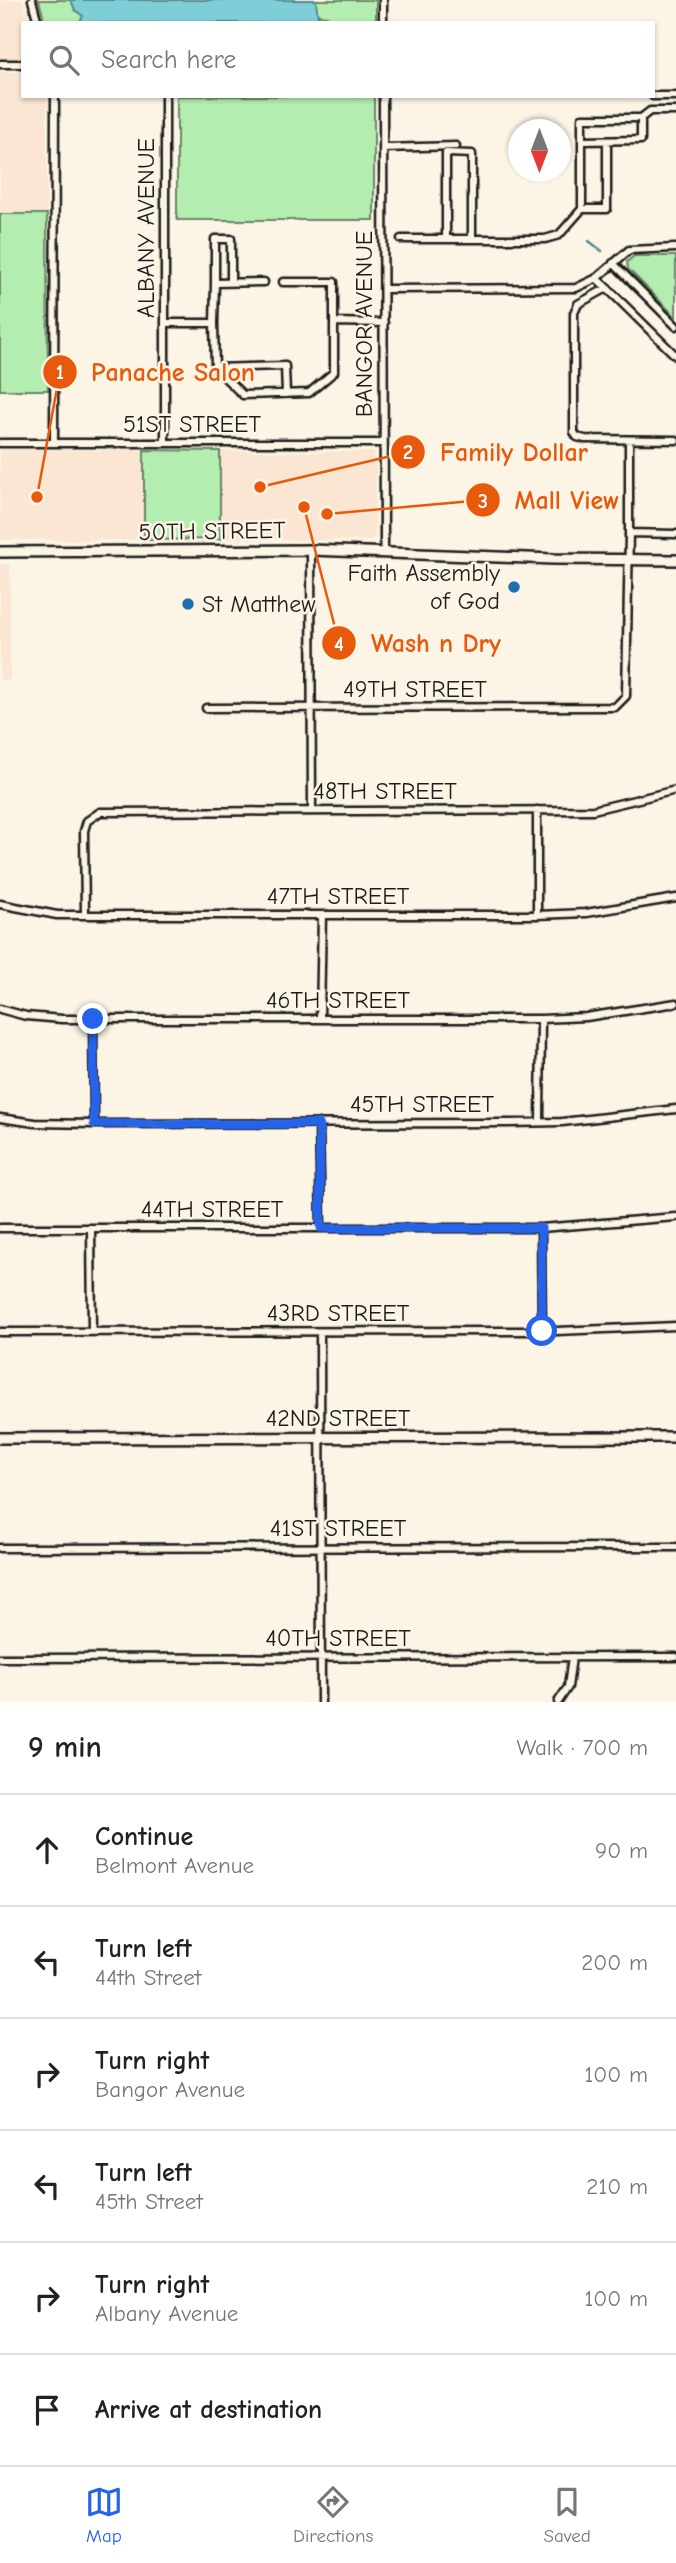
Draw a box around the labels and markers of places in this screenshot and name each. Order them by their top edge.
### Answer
callout: Panache Salon [42,349,269,396]
callout: Family Dollar [391,428,602,475]
callout: Mall View [465,477,633,524]
place label: Faith Assembly of God [347,559,500,615]
marker: Faith Assembly of God [506,579,522,595]
place label: St Matthew [202,590,316,618]
marker: St Matthew [180,596,196,612]
callout: Wash n Dry [322,620,515,667]

